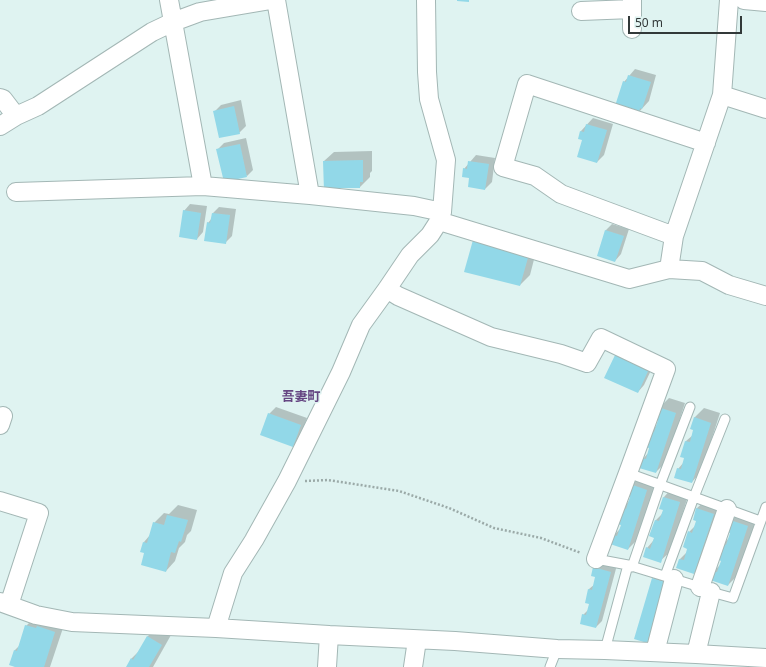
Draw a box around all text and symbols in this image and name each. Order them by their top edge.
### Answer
scale bar [630,8,744,34]
text: 50 m [635,14,663,31]
district label: 吾妻町 [282,389,320,405]

